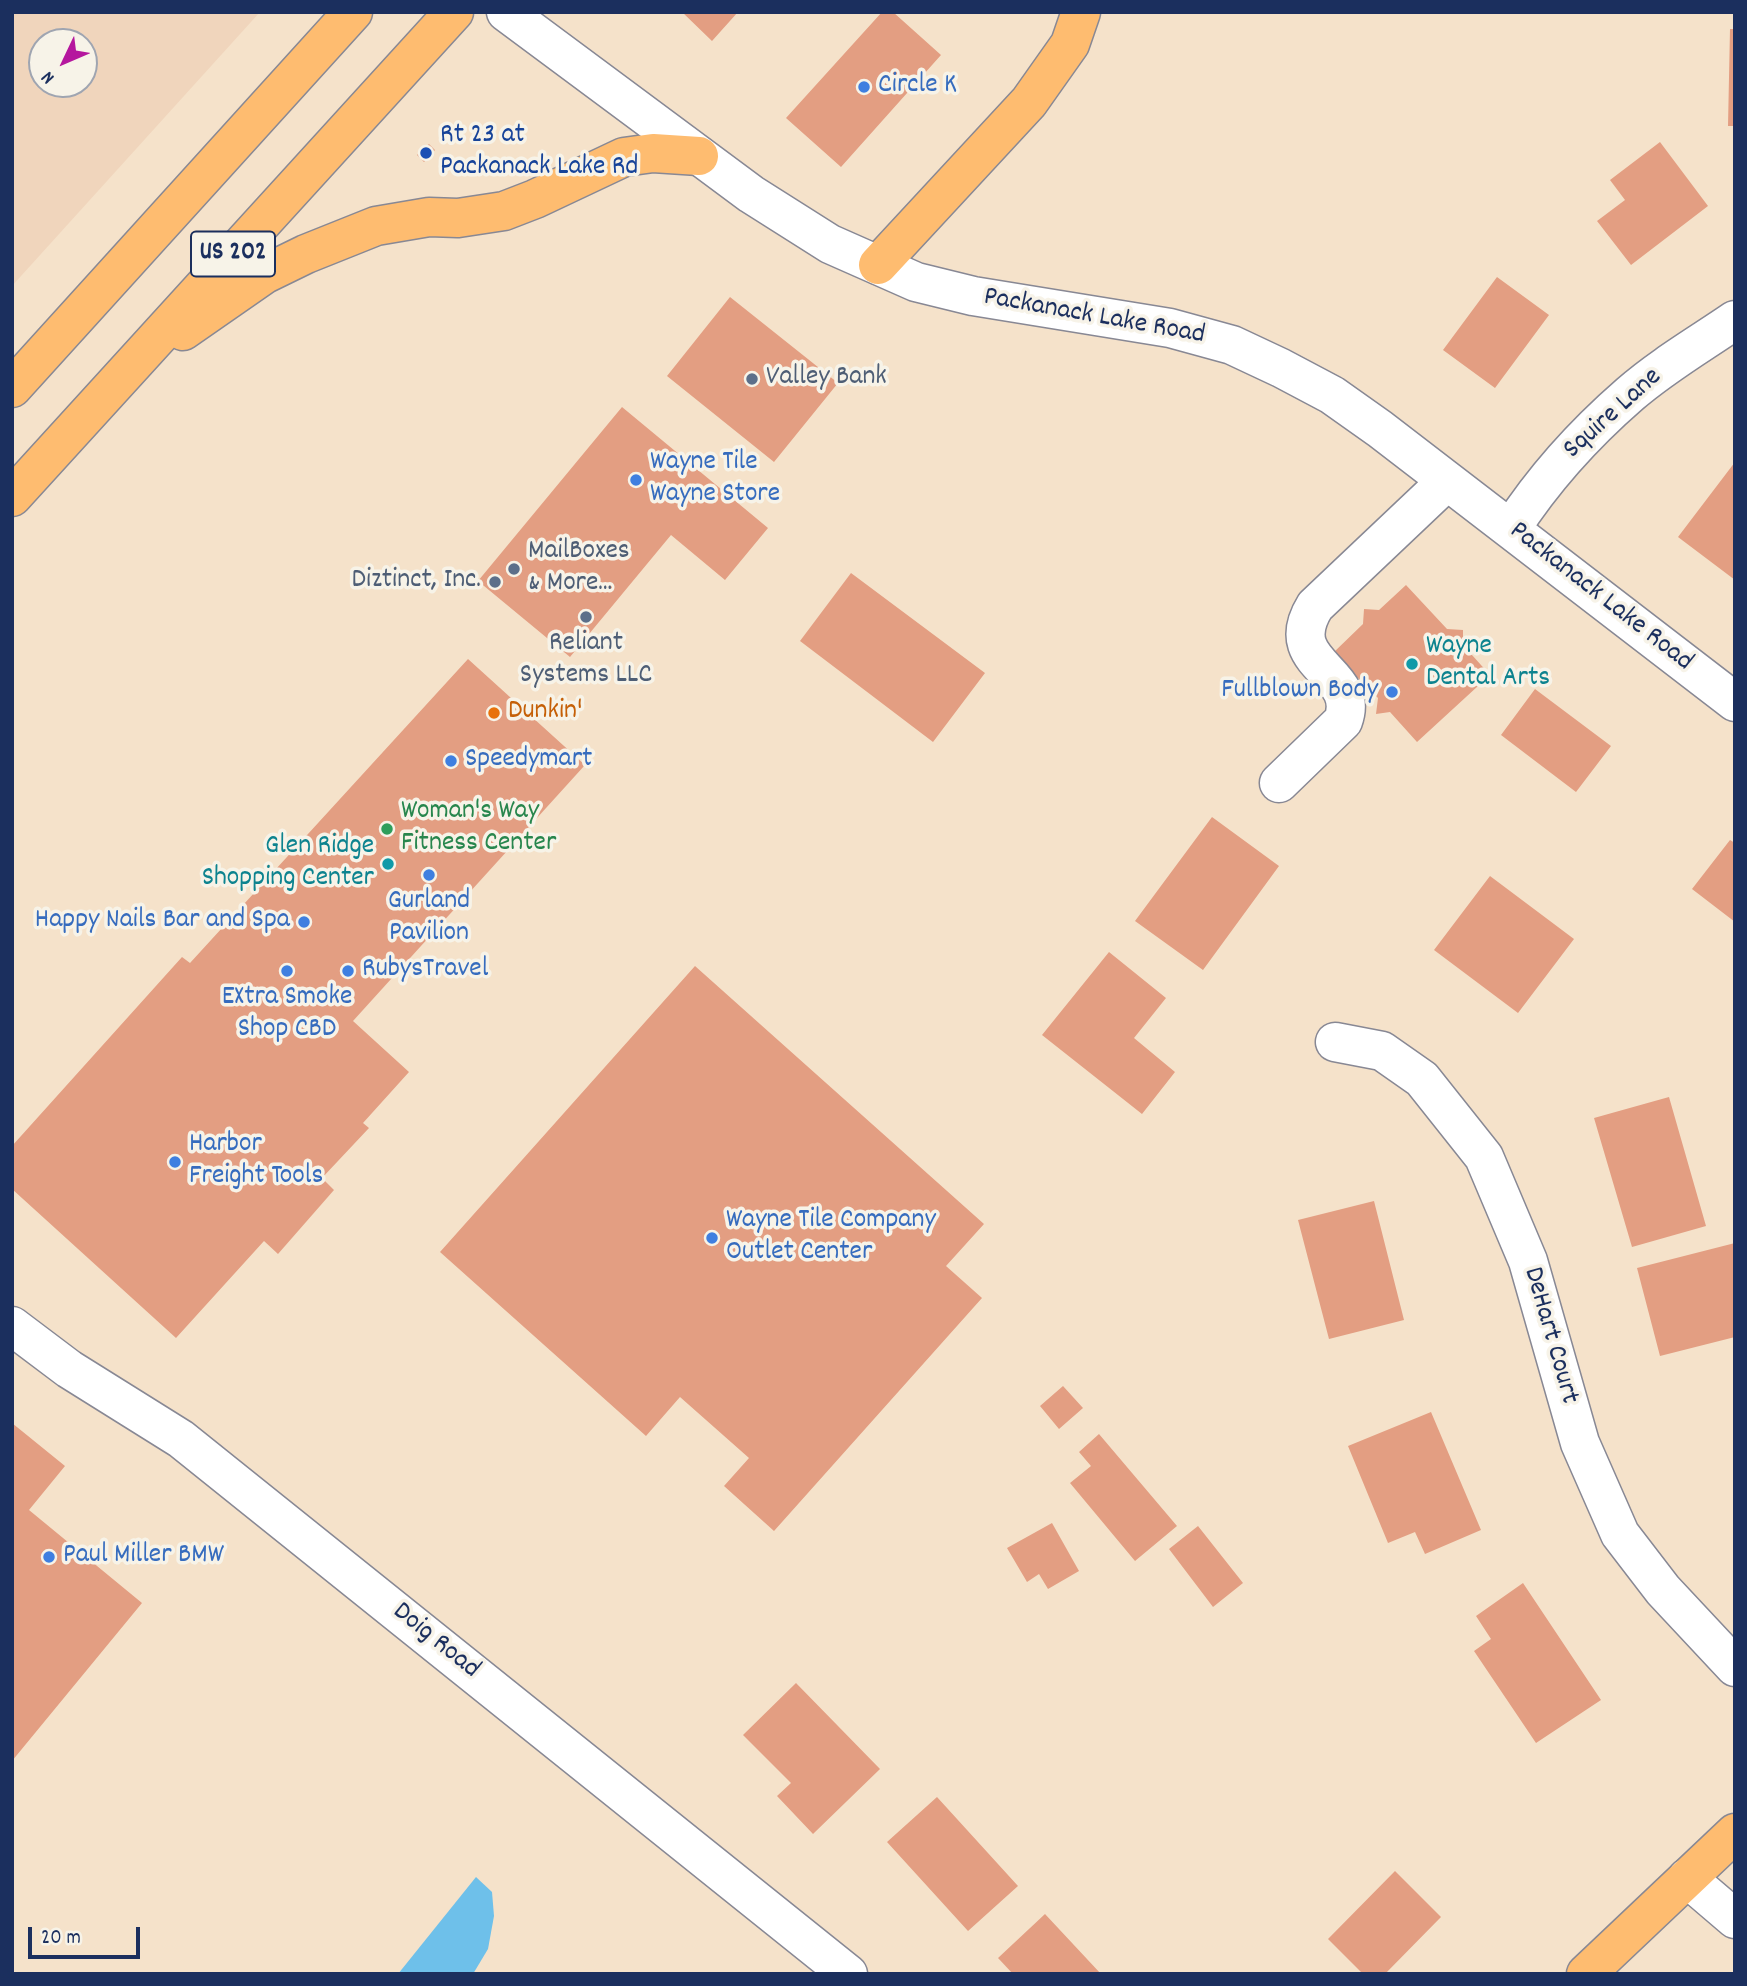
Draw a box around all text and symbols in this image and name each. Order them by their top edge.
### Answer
north arrow [28,28,98,98]
text: N [36,64,62,89]
place label: Circle K [878,70,957,104]
marker: Circle K [856,79,872,95]
place label: Rt 23 at Packanack Lake Rd [440,120,638,186]
marker: Rt 23 at Packanack Lake Rd [418,145,434,161]
road number: US 202 [191,232,275,276]
street label: Packanack Lake Road [981,282,1207,354]
place label: Valley Bank [766,362,887,396]
street label: Squire Lane [1558,362,1670,468]
marker: Valley Bank [744,371,760,387]
place label: Wayne Tile Wayne Store [650,447,780,513]
marker: Wayne Tile Wayne Store [628,472,644,488]
street label: Packanack Lake Road [1501,516,1699,680]
place label: MailBoxes & More... [528,536,630,602]
marker: MailBoxes & More... [506,561,522,577]
place label: Diztinct, Inc. [352,565,481,599]
marker: Diztinct, Inc. [487,574,503,590]
marker: Reliant Systems LLC [578,609,594,625]
place label: Reliant Systems LLC [520,628,652,694]
place label: Wayne Dental Arts [1426,631,1550,697]
marker: Wayne Dental Arts [1404,656,1420,672]
place label: Fullblown Body [1221,675,1378,709]
marker: Fullblown Body [1384,684,1400,700]
place label: Dunkin' [508,696,583,730]
marker: Dunkin' [486,705,502,721]
place label: Speedymart [465,744,592,778]
marker: Speedymart [443,753,459,769]
place label: Woman's Way Fitness Center [401,796,556,862]
marker: Woman's Way Fitness Center [379,821,395,837]
place label: Glen Ridge Shopping Center [202,831,374,897]
marker: Glen Ridge Shopping Center [380,856,396,872]
marker: Gurland Pavilion [421,867,437,883]
place label: Gurland Pavilion [388,886,470,952]
place label: Happy Nails Bar and Spa [35,905,290,939]
marker: Happy Nails Bar and Spa [296,914,312,930]
place label: RubysTravel [362,954,488,988]
marker: EXtra Smoke Shop CBD [279,963,295,979]
marker: RubysTravel [340,963,356,979]
place label: EXtra Smoke Shop CBD [222,982,352,1048]
place label: Harbor Freight Tools [189,1129,323,1195]
marker: Harbor Freight Tools [167,1154,183,1170]
place label: Wayne Tile Company Outlet Center [726,1205,936,1271]
marker: Wayne Tile Company Outlet Center [704,1230,720,1246]
street label: DeHart Court [1513,1264,1585,1408]
place label: Paul Miller BMW [63,1540,224,1574]
marker: Paul Miller BMW [41,1549,57,1565]
street label: Doig Road [384,1597,486,1687]
scale bar [32,1912,144,1956]
text: 20 m [41,1924,81,1954]

